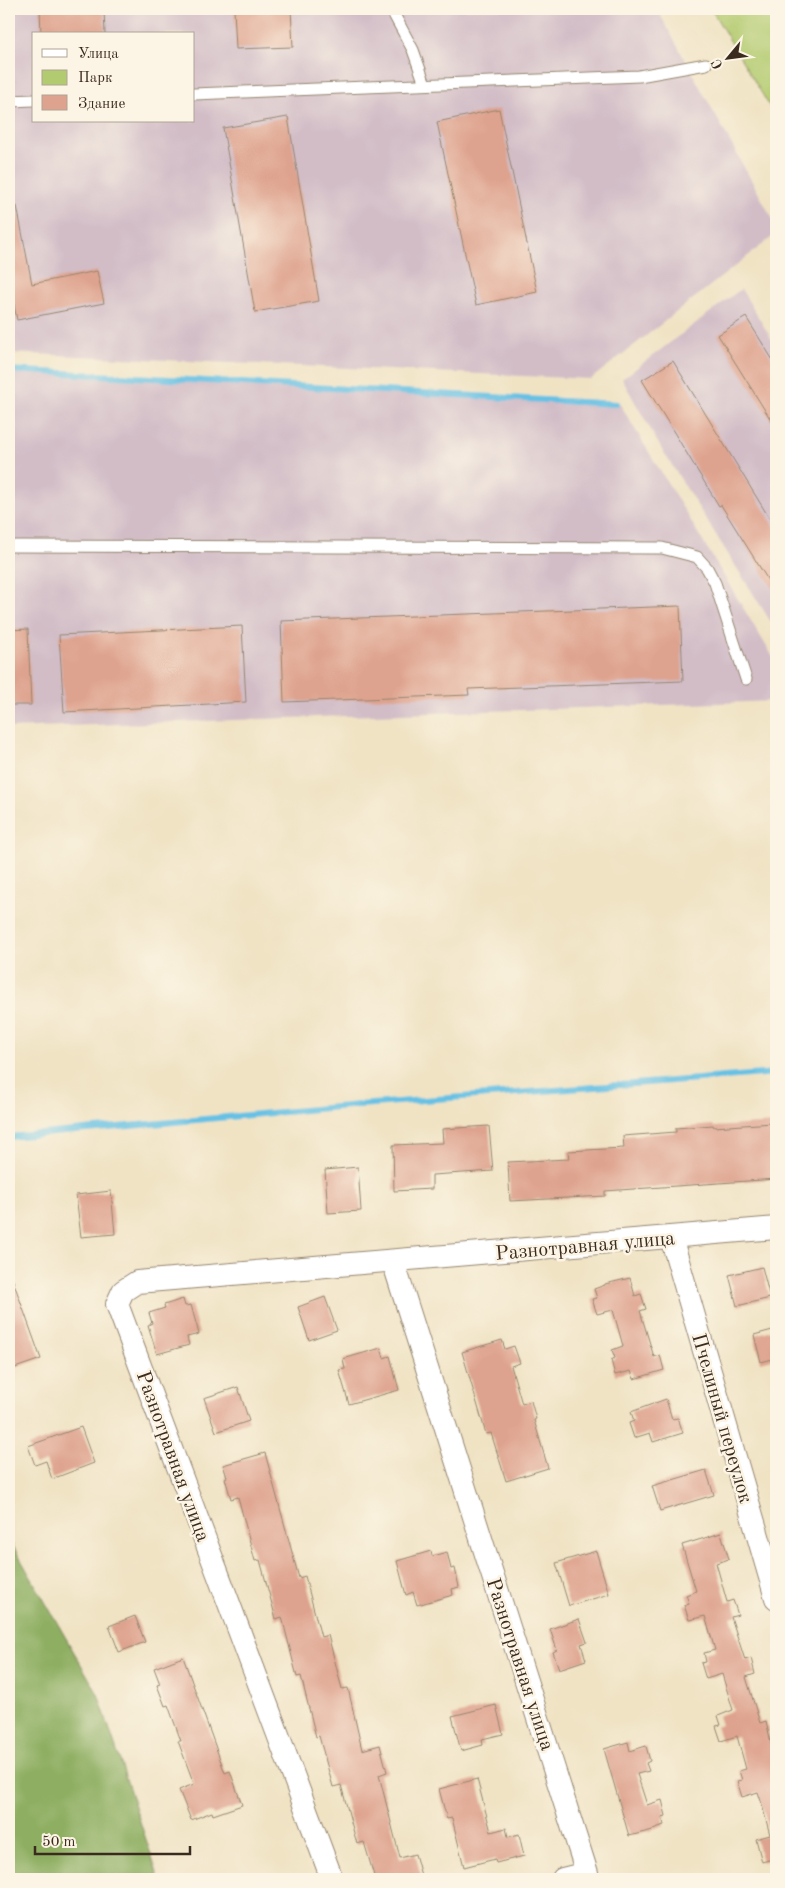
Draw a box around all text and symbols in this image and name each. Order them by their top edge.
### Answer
legend [32,32,195,122]
north arrow [702,32,752,82]
text: Улица [78,47,119,62]
text: С [709,56,726,71]
text: Парк [78,71,113,86]
text: Здание [78,97,125,112]
street label: Разнотравная улица [494,1229,676,1265]
street label: Пчелиный переулок [687,1331,755,1506]
street label: Разнотравная улица [132,1369,212,1545]
street label: Разнотравная улица [482,1576,557,1754]
scale bar [35,1823,190,1855]
text: 50 m [42,1835,76,1850]

